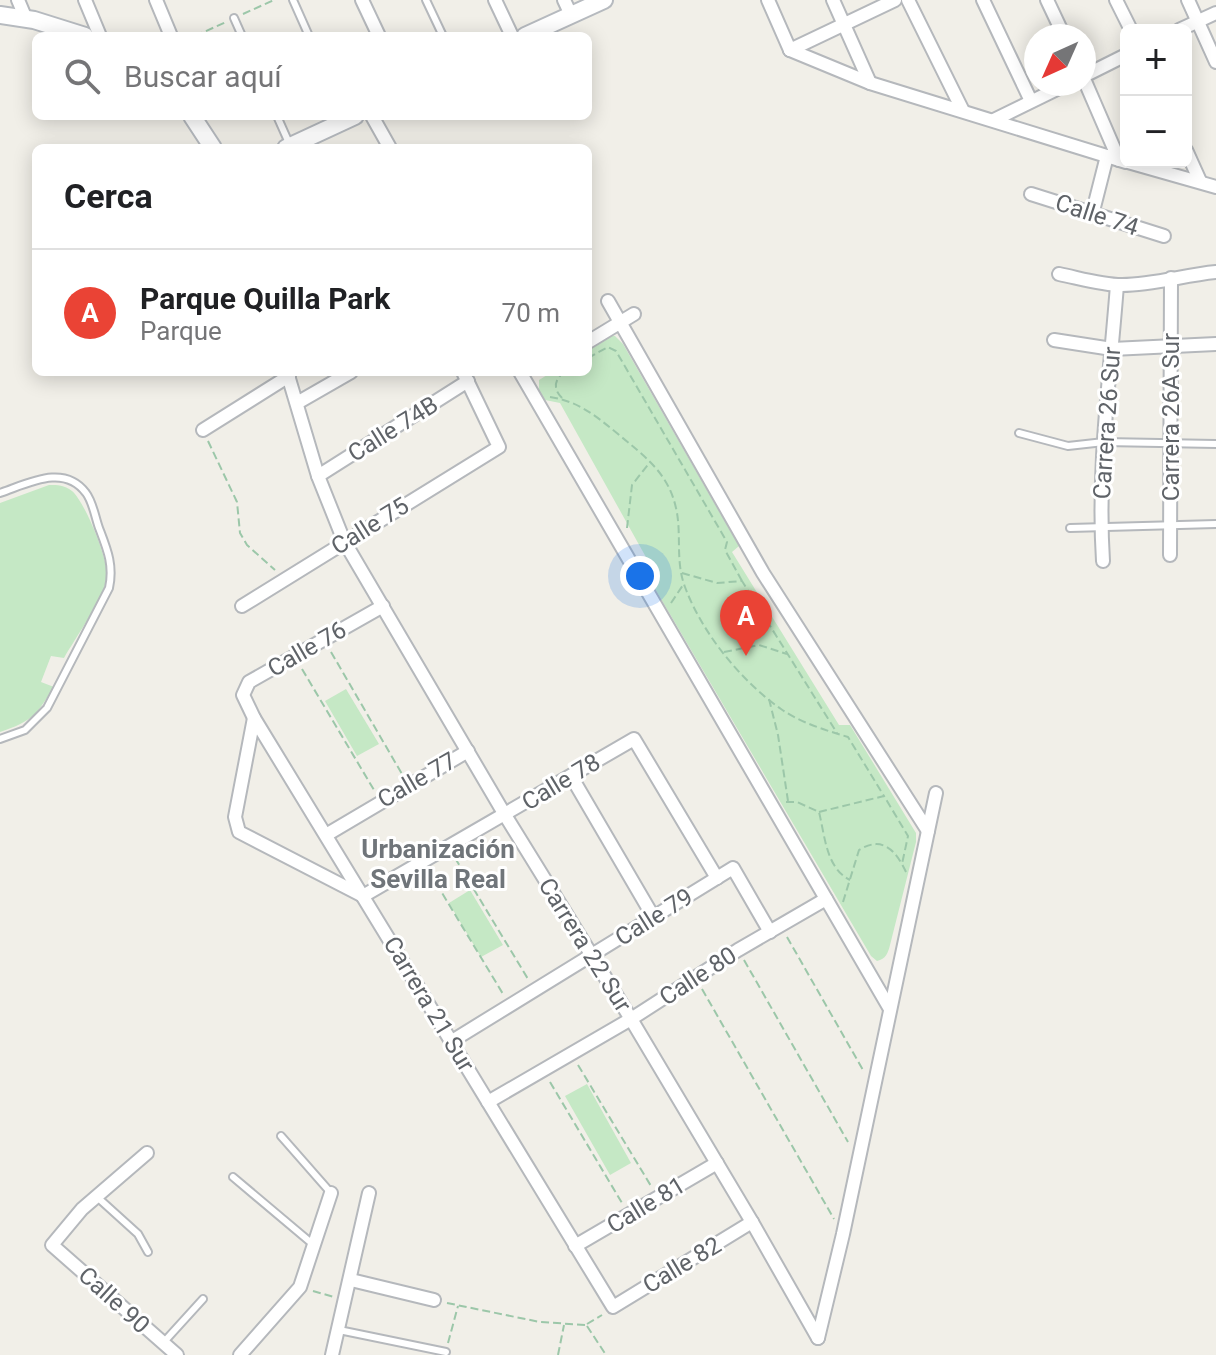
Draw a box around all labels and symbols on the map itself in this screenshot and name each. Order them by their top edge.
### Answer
north arrow [1024,24,1096,96]
street label: Calle 74 [1052,188,1142,242]
street label: Carrera 26A Sur [1157,333,1185,501]
street label: Carrera 26 Sur [1088,346,1126,500]
street label: Calle 74B [343,390,443,468]
street label: Calle 75 [326,491,414,561]
your location [620,556,660,596]
pin: A [720,590,772,656]
street label: Calle 76 [263,615,351,683]
street label: Calle 77 [373,746,461,814]
street label: Calle 78 [517,748,605,816]
district label: Urbanización Sevilla Real [361,834,515,894]
street label: Carrera 22 Sur [533,873,637,1017]
street label: Calle 79 [610,882,698,952]
street label: Carrera 21 Sur [378,931,480,1077]
street label: Calle 80 [654,941,742,1011]
street label: Calle 81 [602,1171,690,1239]
street label: Calle 82 [638,1231,726,1299]
street label: Calle 90 [73,1261,155,1339]

